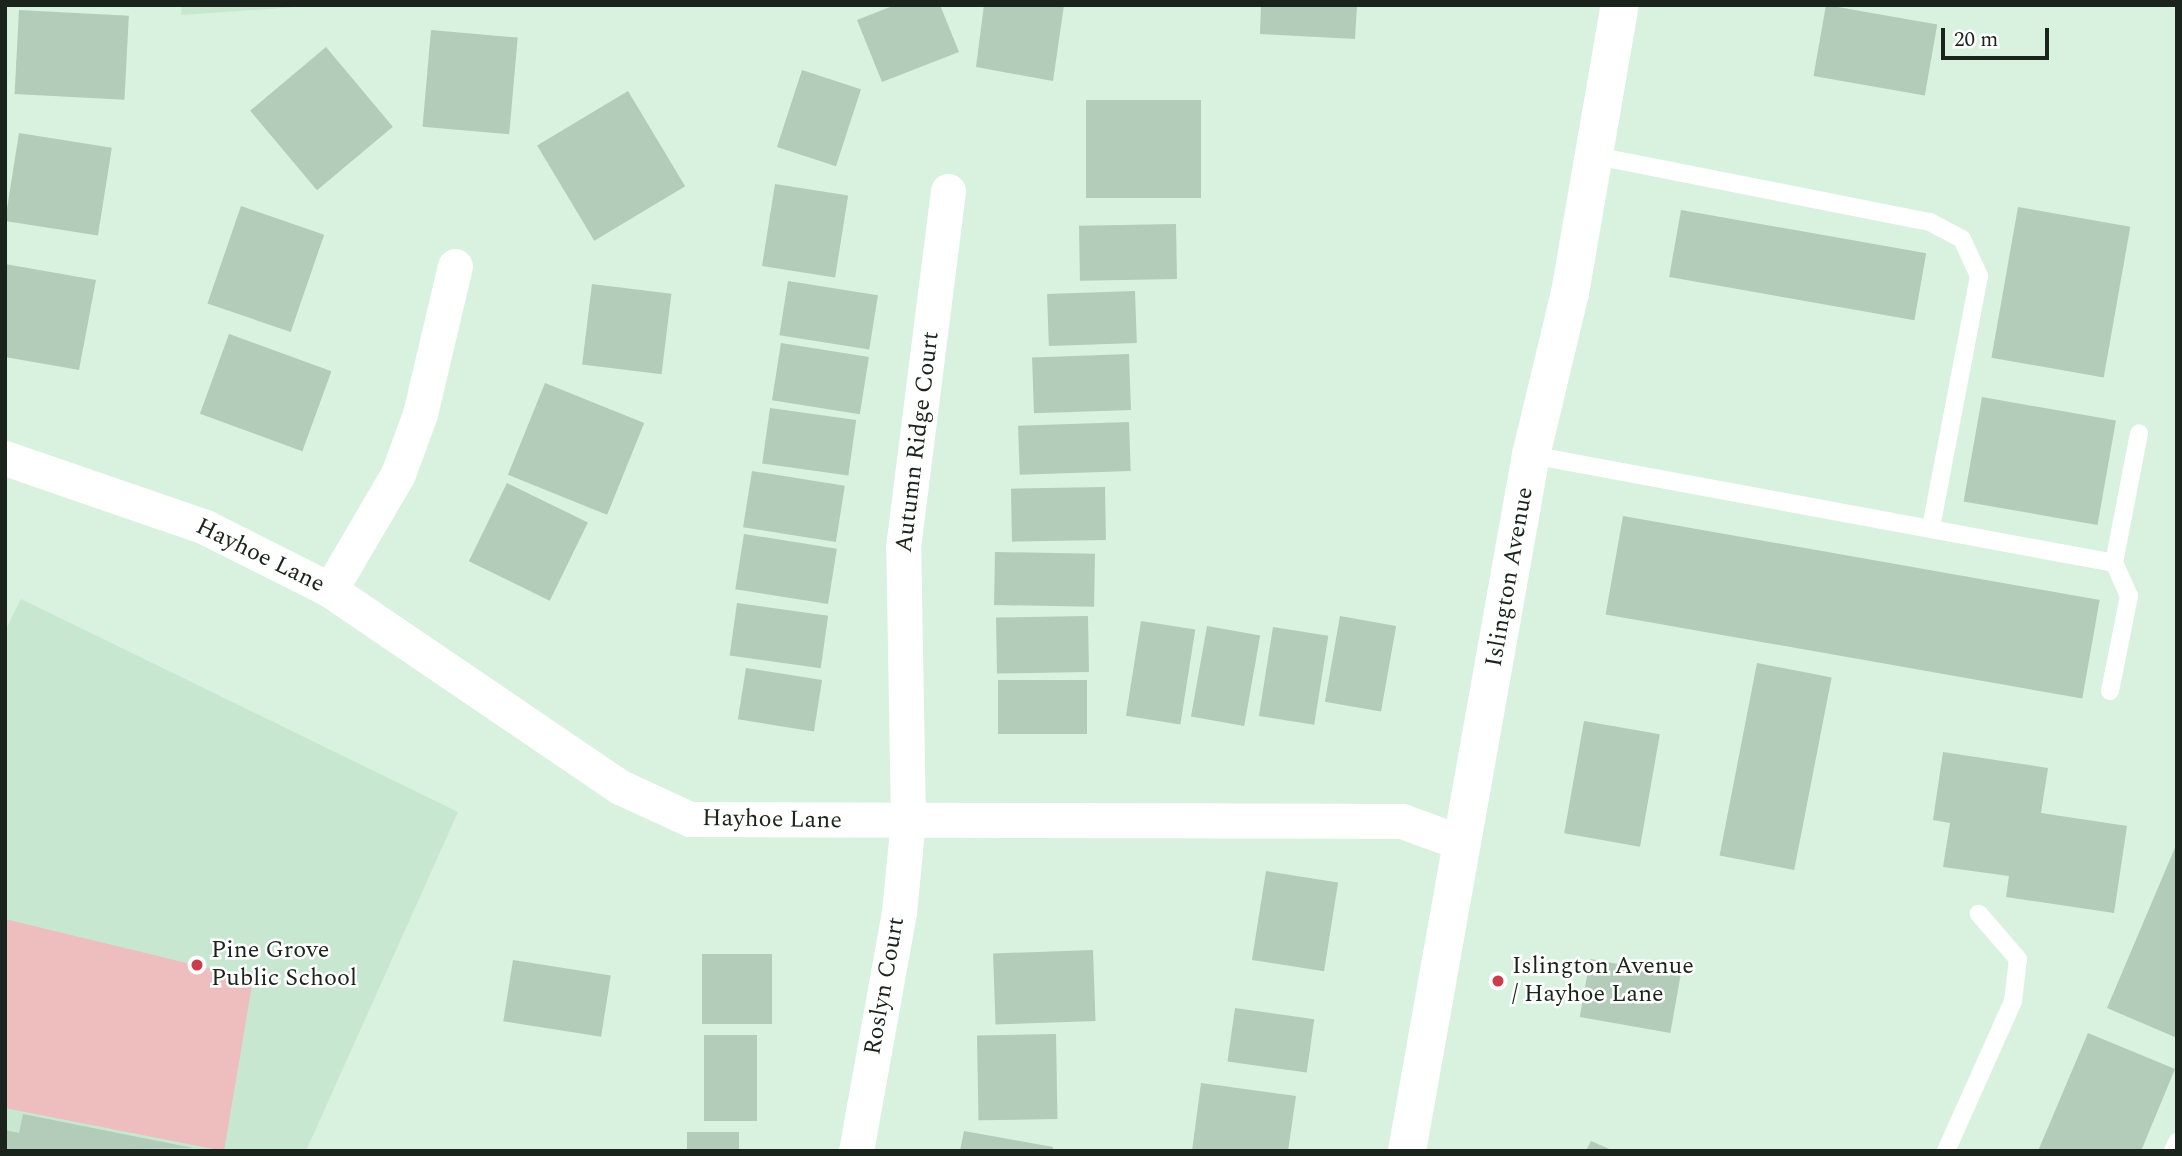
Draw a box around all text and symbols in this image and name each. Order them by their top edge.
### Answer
scale bar [1944,14,2052,58]
text: 20 m [1954,24,1998,56]
street label: Autumn Ridge Court [890,330,946,554]
street label: Islington Avenue [1480,485,1540,669]
street label: Hayhoe Lane [191,512,329,600]
street label: Hayhoe Lane [702,804,842,836]
street label: Roslyn Court [859,915,911,1057]
place label: Pine Grove Public School [211,937,357,993]
place label: Islington Avenue / Hayhoe Lane [1512,953,1694,1009]
marker: Pine Grove Public School [189,957,205,973]
marker: Islington Avenue / Hayhoe Lane [1490,973,1506,989]

